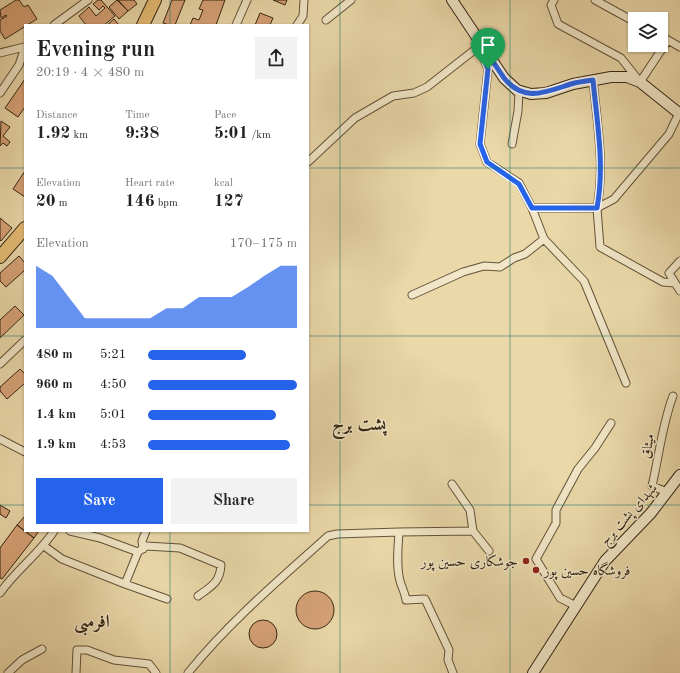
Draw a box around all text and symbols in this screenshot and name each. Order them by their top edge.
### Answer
map controls [628,12,668,52]
button: layers [628,12,668,52]
pin [471,28,505,69]
icon: arrive [477,34,499,56]
button: share [255,37,297,79]
text: Evening run [36,39,155,61]
text: 20:19 · 4 × 480 m [36,66,144,79]
text: Distance [36,110,77,121]
text: Time [125,110,150,121]
text: Pace [214,110,236,121]
text: 1.92 [36,125,70,142]
text: 9:38 [125,125,159,142]
text: 5:01 [214,125,248,142]
text: km [70,130,88,141]
text: /km [248,130,271,141]
text: Elevation [36,178,81,189]
text: Heart rate [125,178,174,189]
text: kcal [214,178,233,189]
text: 20 [36,193,56,210]
text: 146 [125,193,155,210]
text: 127 [214,193,244,210]
text: m [56,198,68,209]
text: bpm [155,198,178,209]
text: Elevation [36,237,89,250]
text: 170–175 m [230,237,297,250]
text: 480 m [36,348,73,361]
text: 5:21 [100,348,126,361]
text: 960 m [36,378,73,391]
text: 4:50 [100,378,126,391]
text: 1.4 km [36,408,76,421]
text: 5:01 [100,408,126,421]
district label: پشت برج [332,416,387,440]
street label: میثاق [639,433,658,460]
text: 1.9 km [36,438,76,451]
text: 4:53 [100,438,126,451]
button: Save [36,478,163,524]
button: Share [171,478,297,524]
street label: شهدای پشت برج [598,481,664,552]
place label: جوشکاری حسین پور [419,554,518,572]
marker: جوشکاری حسین پور [521,556,531,566]
place label: فروشگاه حسین پور [542,561,630,581]
marker: فروشگاه حسین پور [531,565,541,575]
district label: افرمبی [74,613,110,636]

